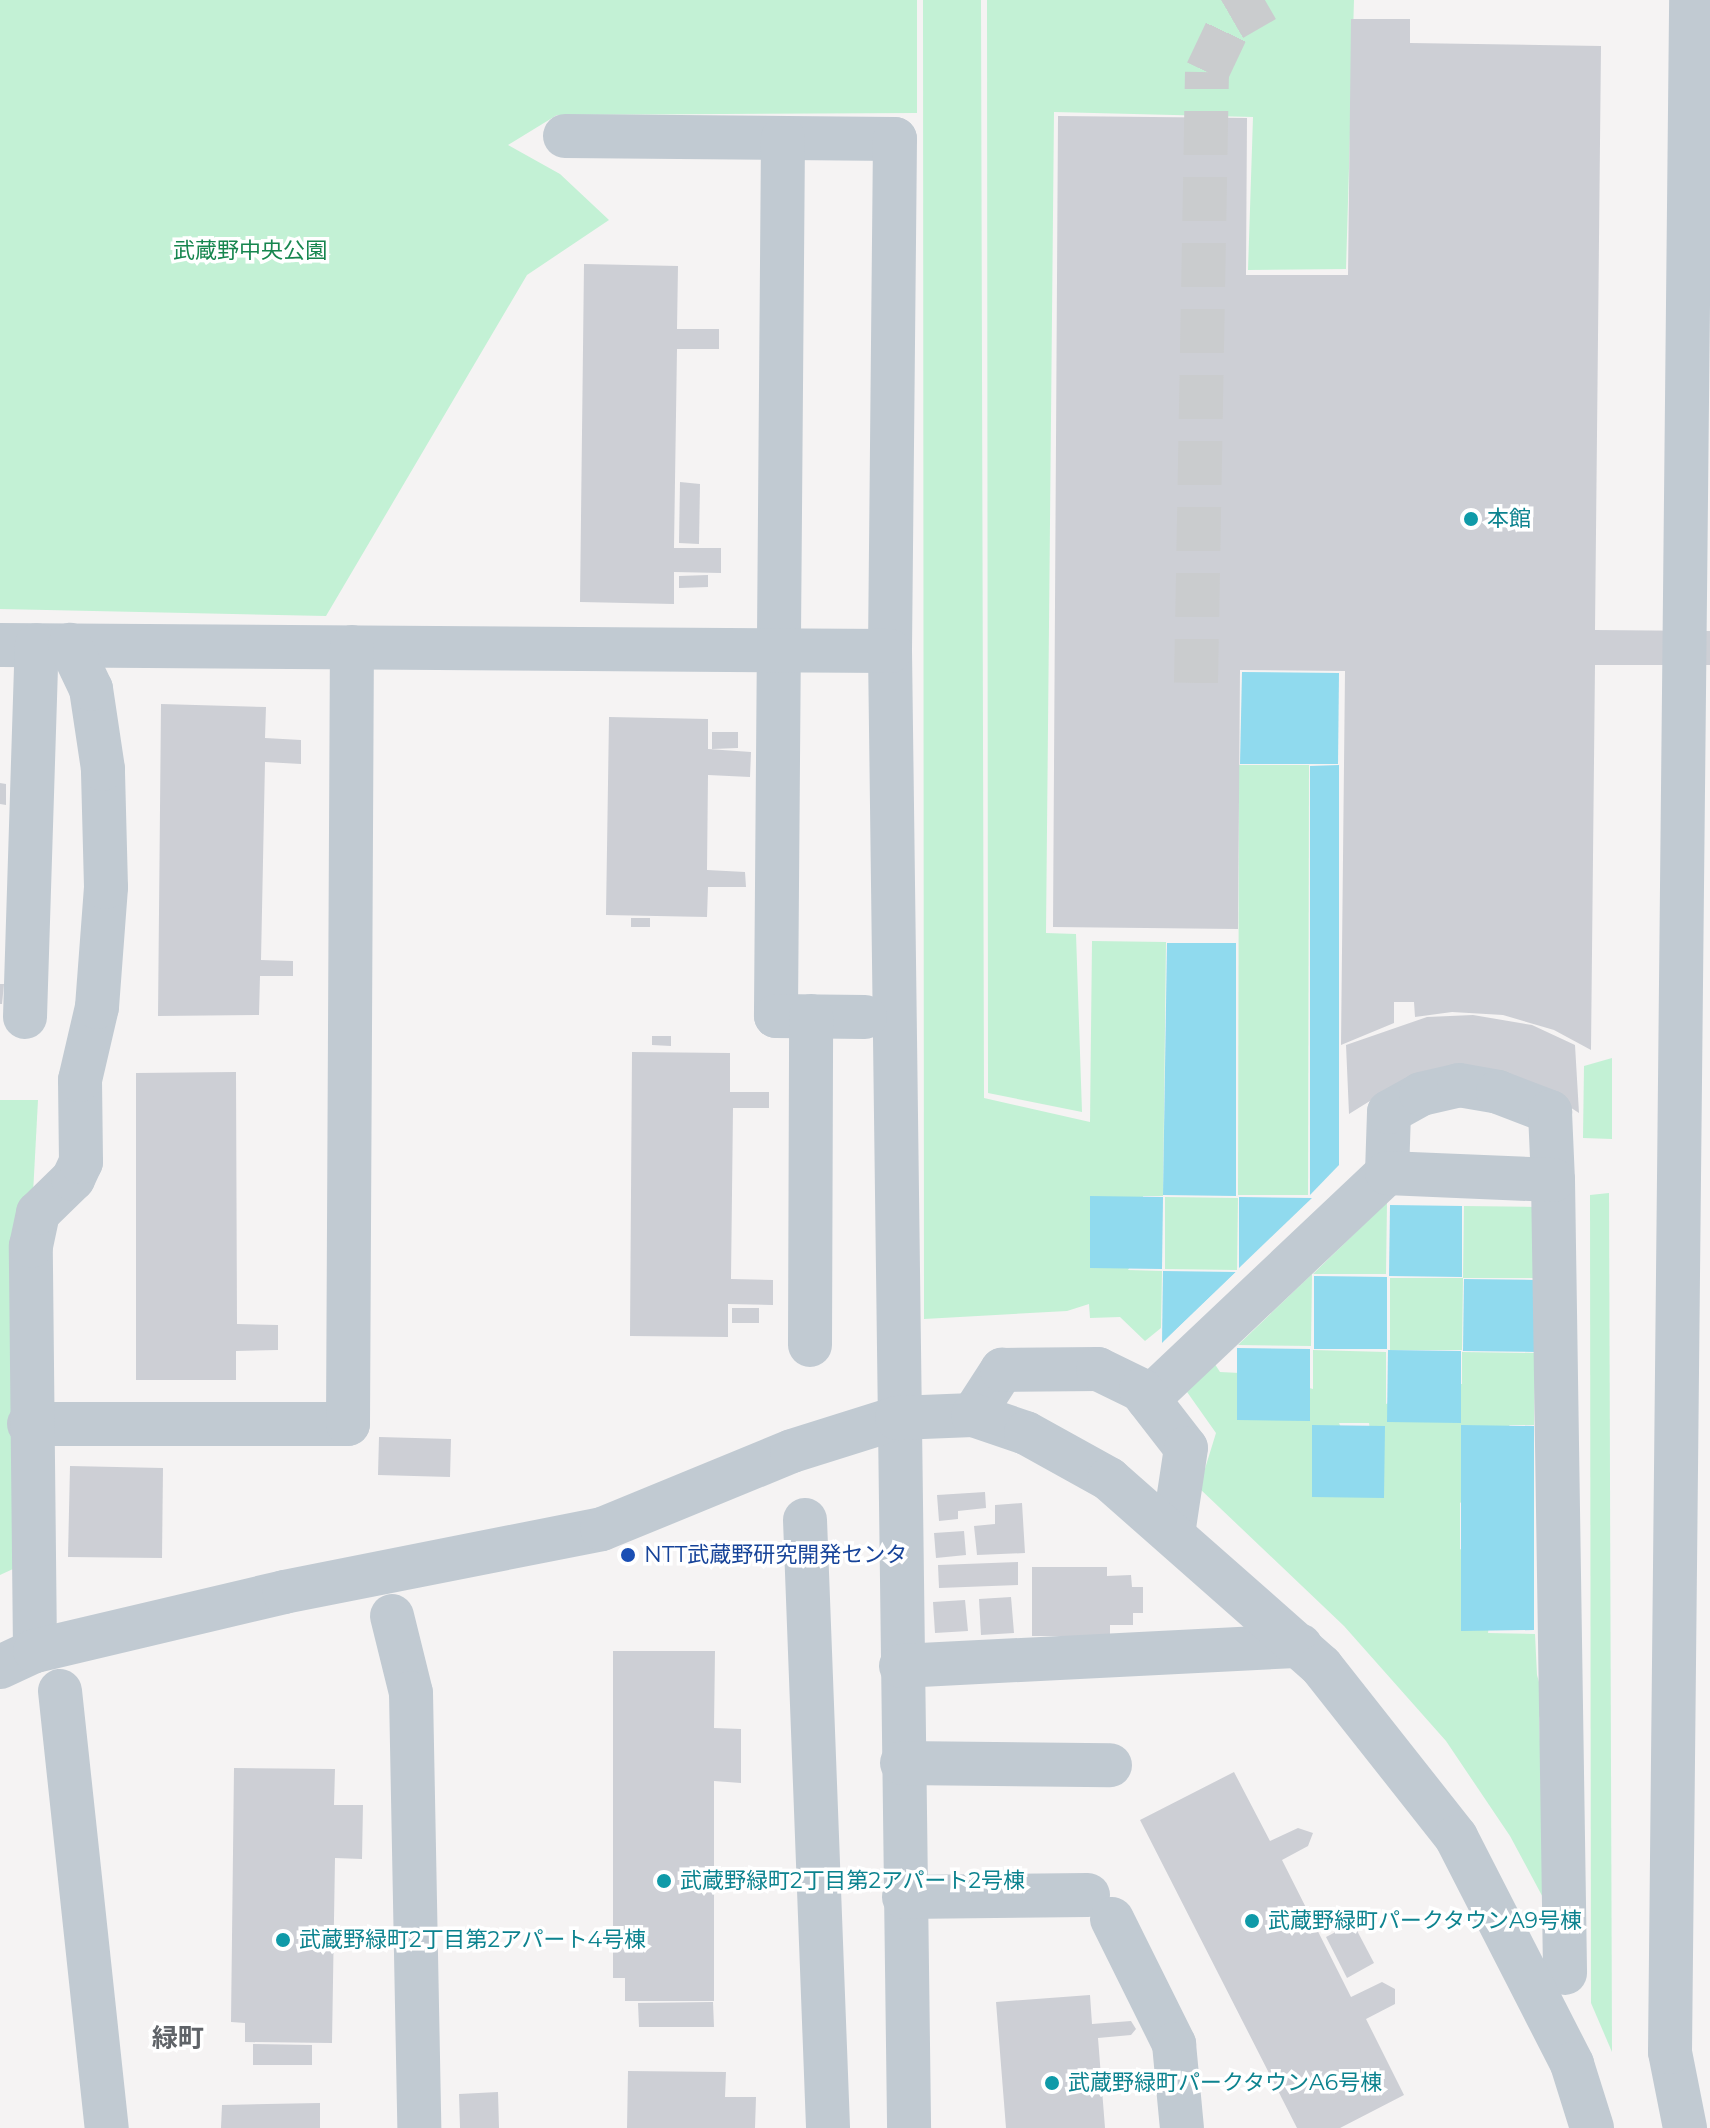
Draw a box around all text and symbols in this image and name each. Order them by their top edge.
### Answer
park label: 武蔵野中央公園 [173,238,327,264]
place label: 本館 [1487,506,1531,532]
marker: 本館 [1462,510,1480,528]
place label: NTT武蔵野研究開発センタ [644,1542,907,1568]
marker: NTT武蔵野研究開発センタ [619,1546,637,1564]
place label: 武蔵野緑町2丁目第2アパート2号棟 [680,1868,1025,1894]
marker: 武蔵野緑町2丁目第2アパート2号棟 [655,1872,673,1890]
place label: 武蔵野緑町パークタウンA9号棟 [1268,1908,1583,1934]
marker: 武蔵野緑町パークタウンA9号棟 [1243,1912,1261,1930]
place label: 武蔵野緑町2丁目第2アパート4号棟 [299,1927,647,1953]
marker: 武蔵野緑町2丁目第2アパート4号棟 [274,1931,292,1949]
district label: 緑町 [152,2023,204,2055]
place label: 武蔵野緑町パークタウンA6号棟 [1068,2070,1383,2096]
marker: 武蔵野緑町パークタウンA6号棟 [1043,2074,1061,2092]

